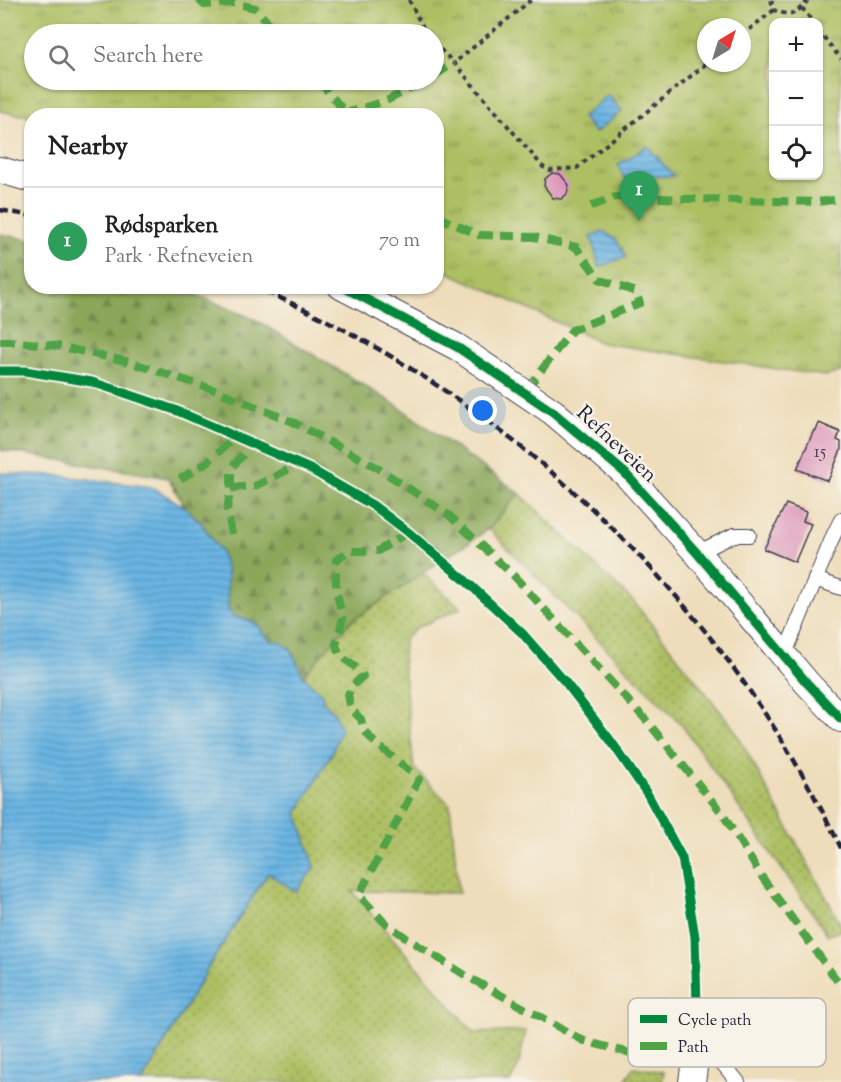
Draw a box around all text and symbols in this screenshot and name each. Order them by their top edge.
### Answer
north arrow [697,18,751,72]
map controls [769,18,823,180]
button: + [769,18,823,72]
search box [24,24,444,90]
icon: search [45,41,78,74]
text: Search here [93,41,203,73]
button: − [769,72,823,126]
button: locate [769,126,823,180]
text: Nearby [48,129,128,166]
pin: 1 [620,172,658,221]
text: Rødsparken [105,211,218,243]
text: 1 [64,227,71,256]
text: 70 m [379,227,420,256]
text: Park · Refneveien [105,243,253,272]
your location [468,396,497,425]
street label: Refneveien [569,399,663,491]
house number: 15 [814,440,826,466]
legend [628,998,826,1067]
text: Cycle path [678,1010,752,1033]
text: Path [678,1037,709,1060]

